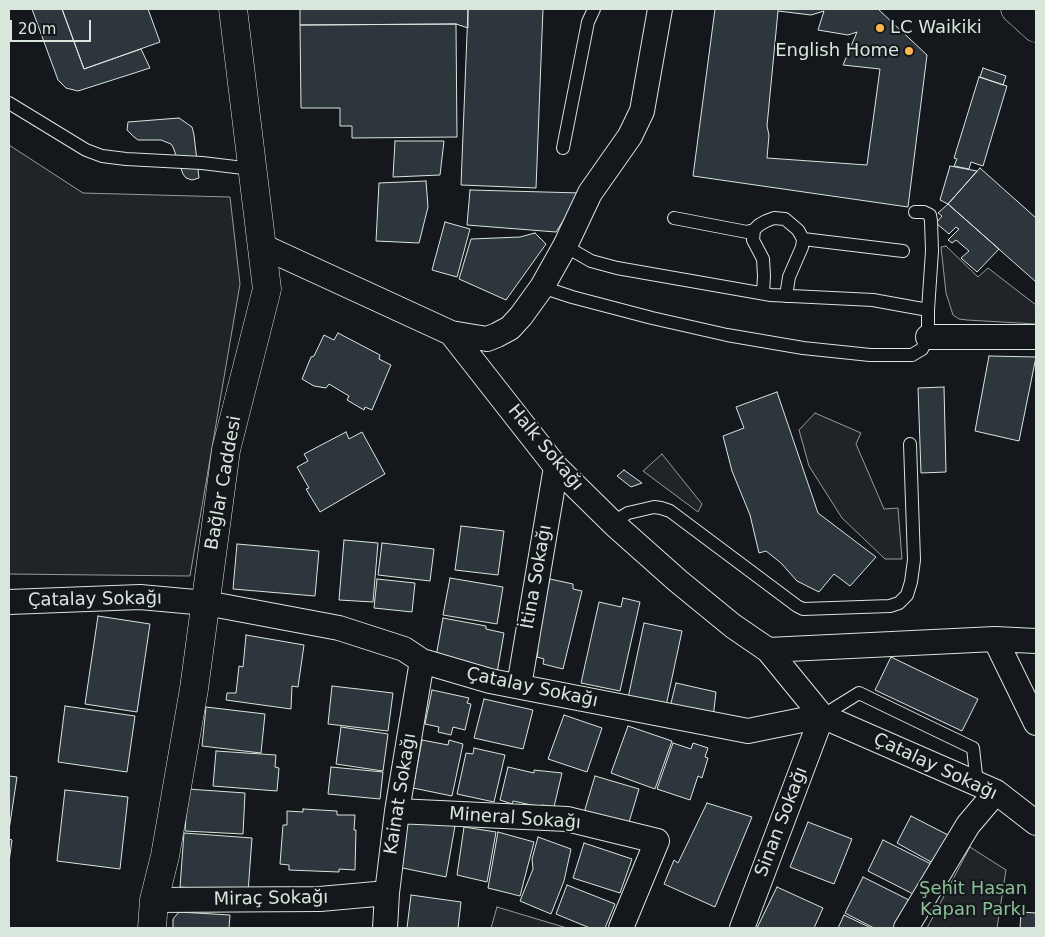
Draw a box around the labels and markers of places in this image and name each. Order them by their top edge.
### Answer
place label: LC Waikiki [890,17,982,39]
marker: LC Waikiki [874,22,886,34]
place label: English Home [775,40,899,62]
marker: English Home [903,45,915,57]

